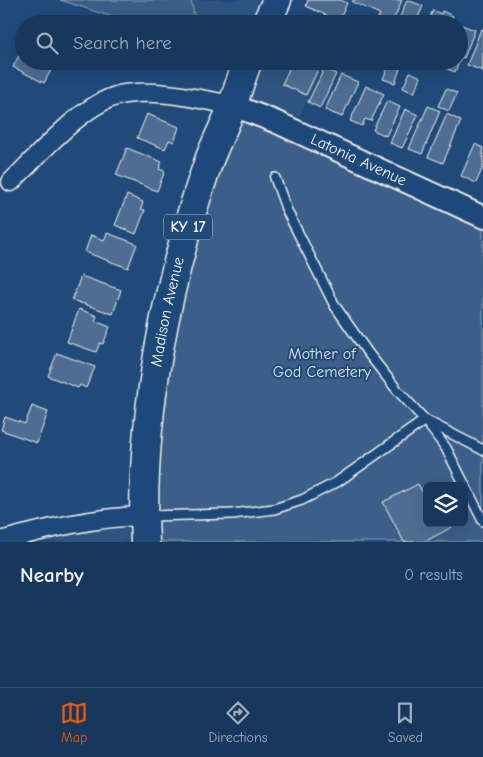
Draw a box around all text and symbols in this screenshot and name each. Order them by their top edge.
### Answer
search box [15,15,468,70]
icon: search [33,29,61,57]
text: Search here [73,32,172,54]
street label: Latonia Avenue [308,130,409,190]
road number: KY 17 [164,214,212,240]
street label: Madison Avenue [147,255,188,368]
park label: Mother of God Cemetery [273,345,372,381]
map controls [423,482,468,527]
button: layers [423,482,468,527]
text: Nearby [20,563,84,587]
text: 0 results [404,566,463,584]
tab: Map [60,699,88,746]
tab: Directions [208,699,268,746]
tab: Saved [388,699,423,746]

